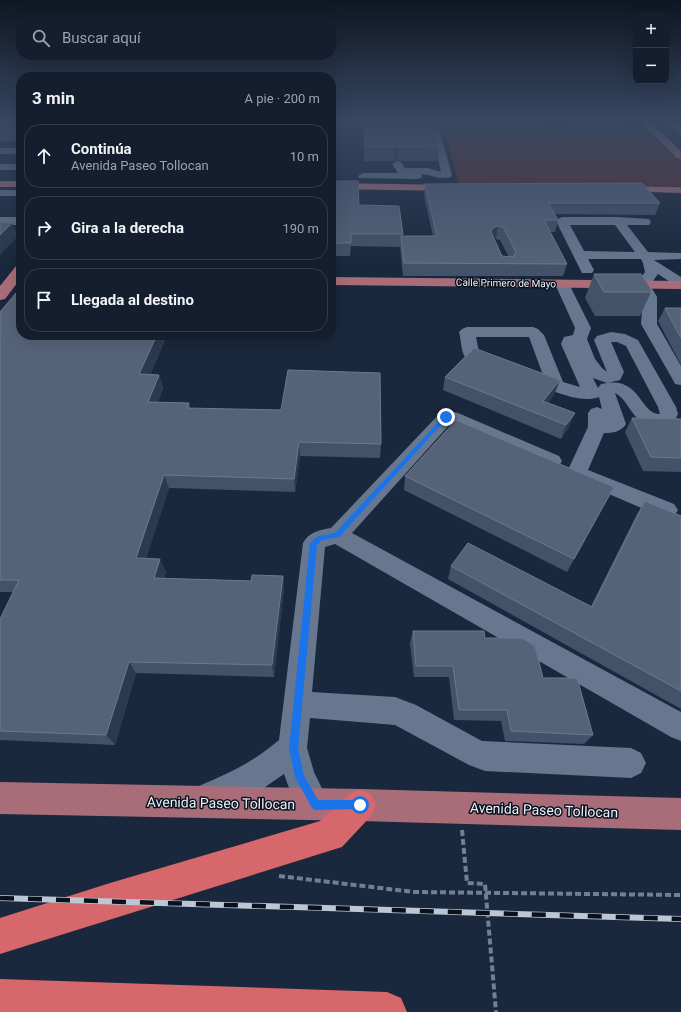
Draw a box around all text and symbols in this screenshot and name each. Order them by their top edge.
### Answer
map controls [633,12,669,84]
button: + [633,12,669,48]
search box [16,16,336,60]
icon: search [30,27,52,49]
text: Buscar aquí [62,29,141,47]
button: − [633,48,669,84]
text: 3 min [32,88,75,108]
text: A pie · 200 m [245,91,320,106]
text: Continúa [71,140,132,158]
icon: ahead [33,145,55,167]
text: 10 m [290,149,319,164]
text: Avenida Paseo Tollocan [71,158,209,173]
icon: right [33,217,55,239]
text: Gira a la derecha [71,219,184,237]
text: 190 m [282,221,319,236]
street label: Calle Primero de Mayo [456,277,556,289]
icon: arrive [33,289,55,311]
text: Llegada al destino [71,291,194,309]
route end [437,408,455,426]
street label: Avenida Paseo Tollocan [147,794,295,812]
route start [351,796,369,814]
street label: Avenida Paseo Tollocan [470,799,618,821]

